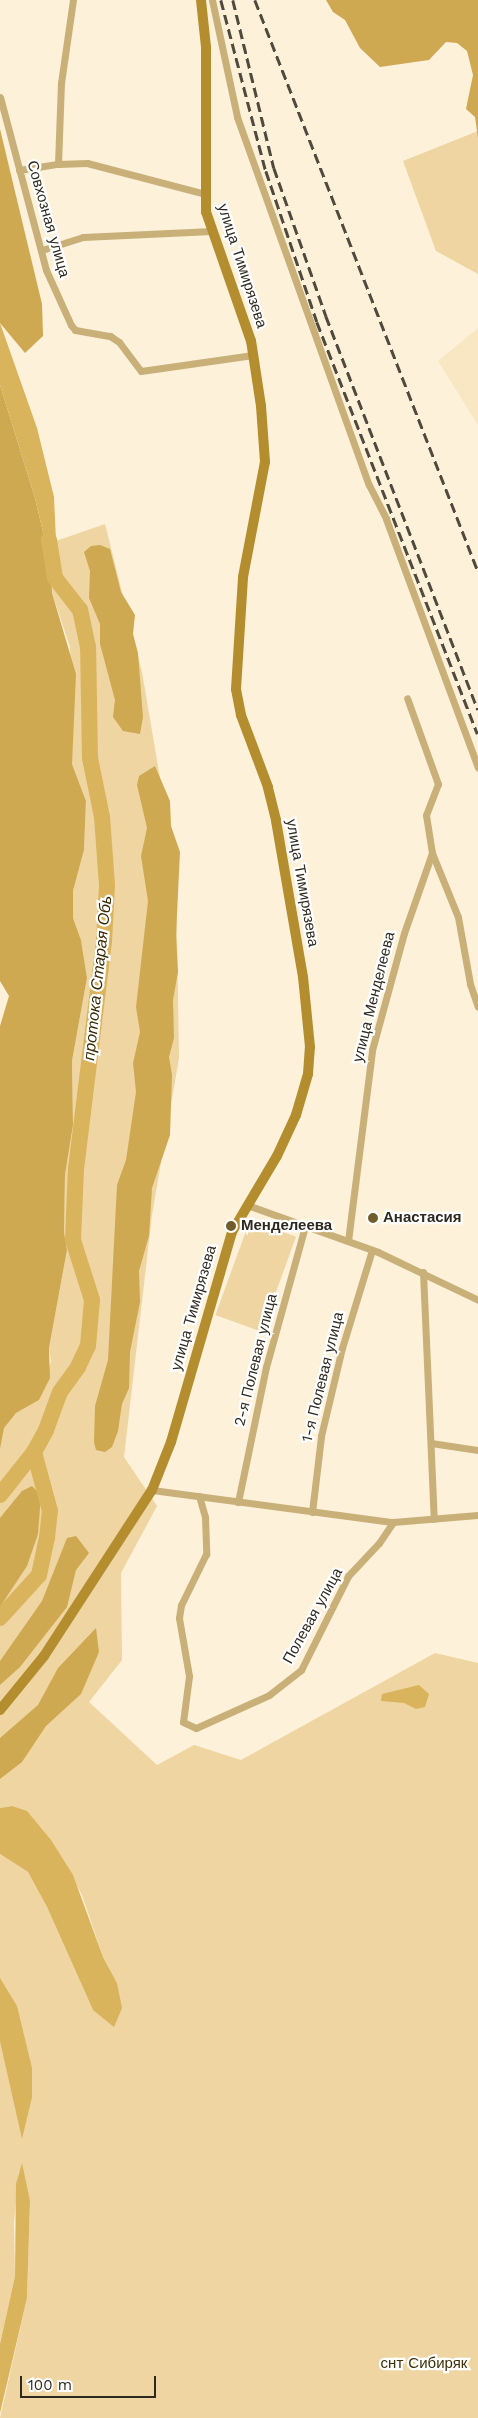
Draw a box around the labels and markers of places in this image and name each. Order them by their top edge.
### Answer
place label: Анастасия [383,1209,462,1227]
marker: Анастасия [367,1212,379,1224]
place label: Менделеева [241,1217,332,1235]
marker: Менделеева [225,1220,237,1232]

